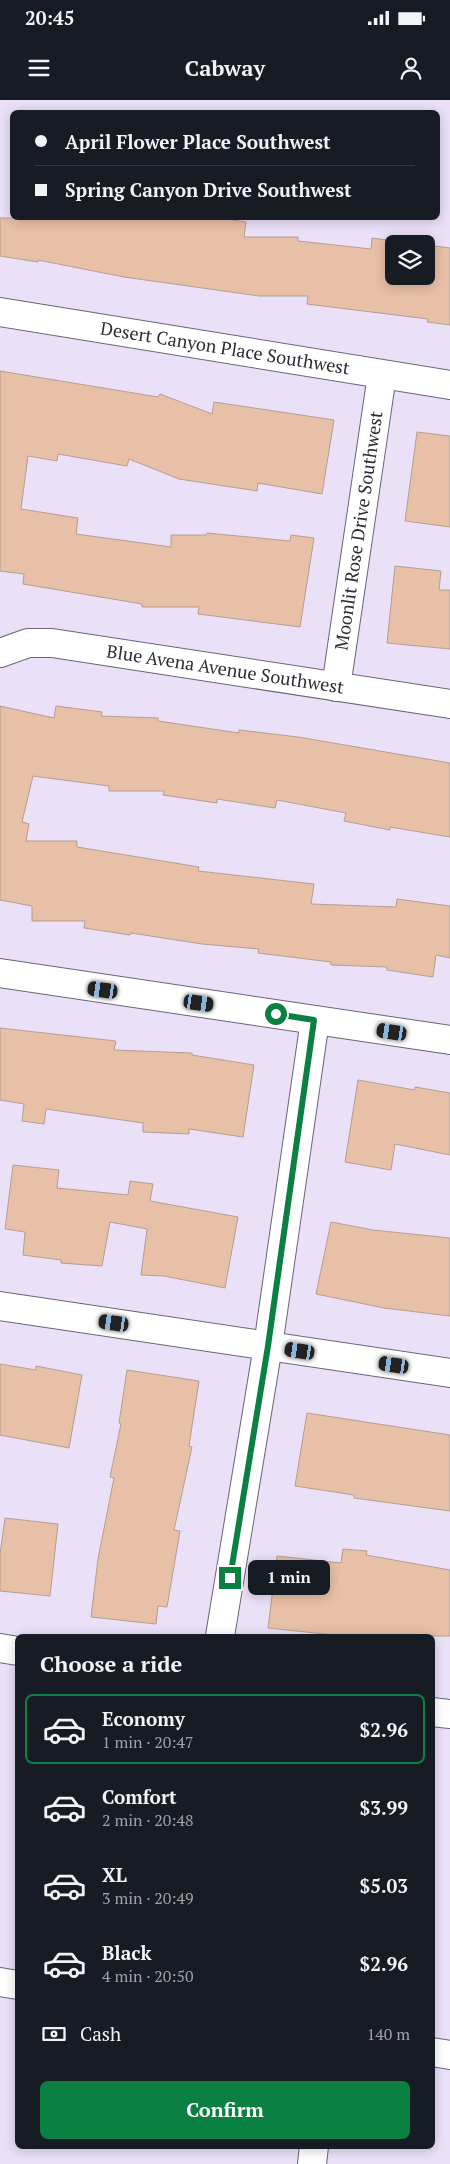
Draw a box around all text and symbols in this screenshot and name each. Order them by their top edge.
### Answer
text: 20:45 [25,5,74,30]
text: Cabway [185,53,265,82]
icon: menu [25,54,53,82]
icon: person [397,54,425,82]
text: April Flower Place Southwest [65,129,331,154]
text: Spring Canyon Drive Southwest [65,177,352,202]
map controls [385,235,435,285]
button: layers [385,235,435,285]
street label: Desert Canyon Place Southwest [99,315,352,380]
street label: Moonlit Rose Drive Southwest [329,409,388,652]
street label: Blue Avena Avenue Southwest [105,639,346,699]
car [87,980,118,1000]
car [183,993,214,1013]
route start [265,1003,287,1025]
car [376,1022,407,1042]
car [98,1313,129,1333]
car [284,1341,315,1361]
car [378,1355,409,1375]
callout: 1 min [248,1560,330,1596]
text: 1 min [267,1566,311,1588]
route end [219,1567,241,1589]
text: Choose a ride [40,1649,182,1678]
text: Economy [102,1706,185,1731]
icon: car [42,1707,87,1752]
text: $2.96 [359,1717,408,1742]
text: 1 min · 20:47 [102,1731,194,1753]
text: Comfort [102,1784,177,1809]
icon: car [42,1785,87,1830]
text: $3.99 [359,1795,408,1820]
text: 2 min · 20:48 [102,1809,194,1831]
text: XL [102,1862,127,1887]
icon: car [42,1863,87,1908]
text: $5.03 [359,1873,408,1898]
text: 3 min · 20:49 [102,1887,194,1909]
text: Black [102,1940,152,1965]
icon: car [42,1941,87,1986]
text: $2.96 [359,1951,408,1976]
text: 4 min · 20:50 [102,1965,194,1987]
icon: cash [40,2020,68,2048]
text: Cash [80,2021,121,2046]
text: 140 m [367,2023,410,2045]
button: Confirm [40,2081,410,2139]

